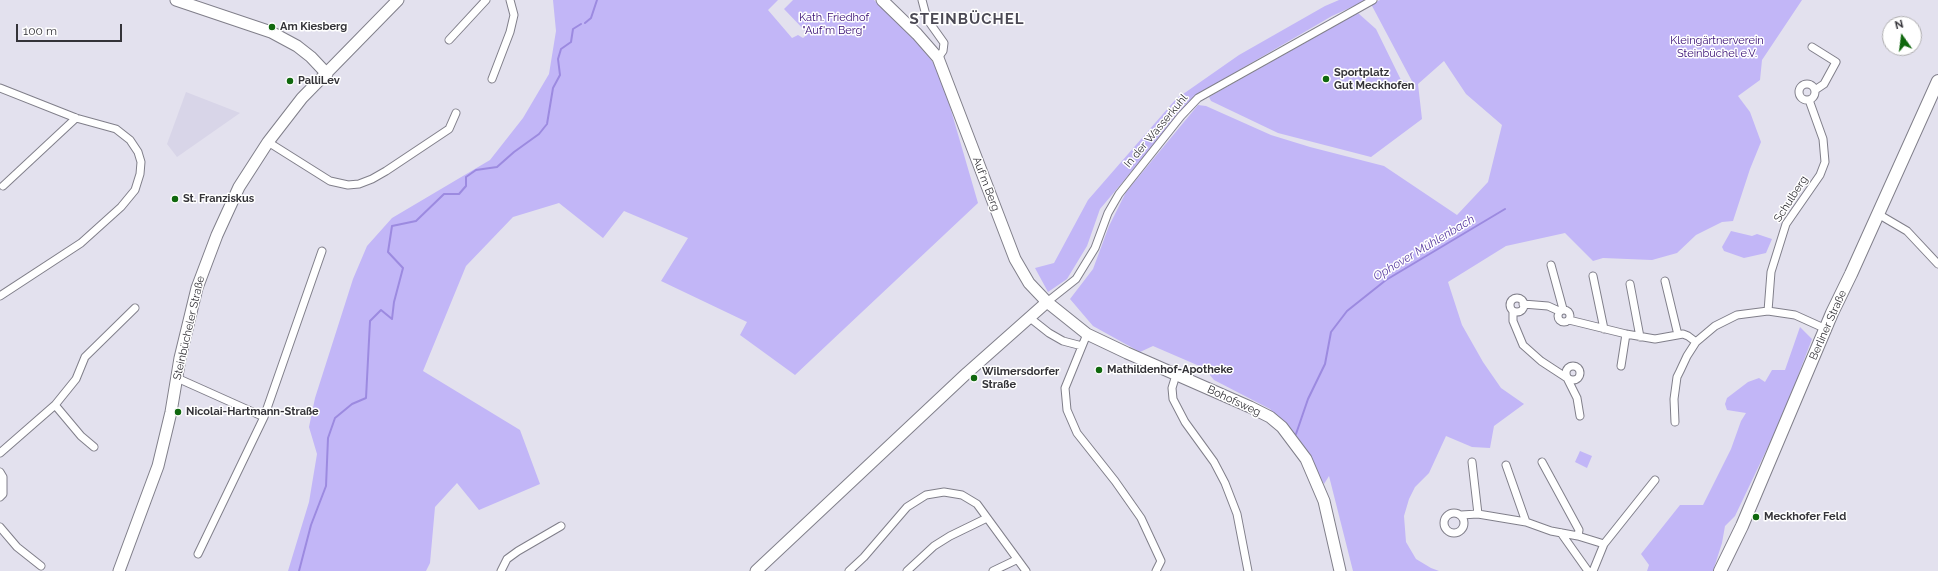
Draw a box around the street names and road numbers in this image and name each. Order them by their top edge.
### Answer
street label: In der Wasserkuhl [1122,92,1190,170]
street label: Auf'm Berg [970,155,1002,213]
street label: Schulberg [1771,173,1811,225]
street label: Steinbücheler Straße [171,275,207,381]
street label: Berliner Straße [1807,288,1849,362]
street label: Bohofsweg [1205,383,1263,419]

